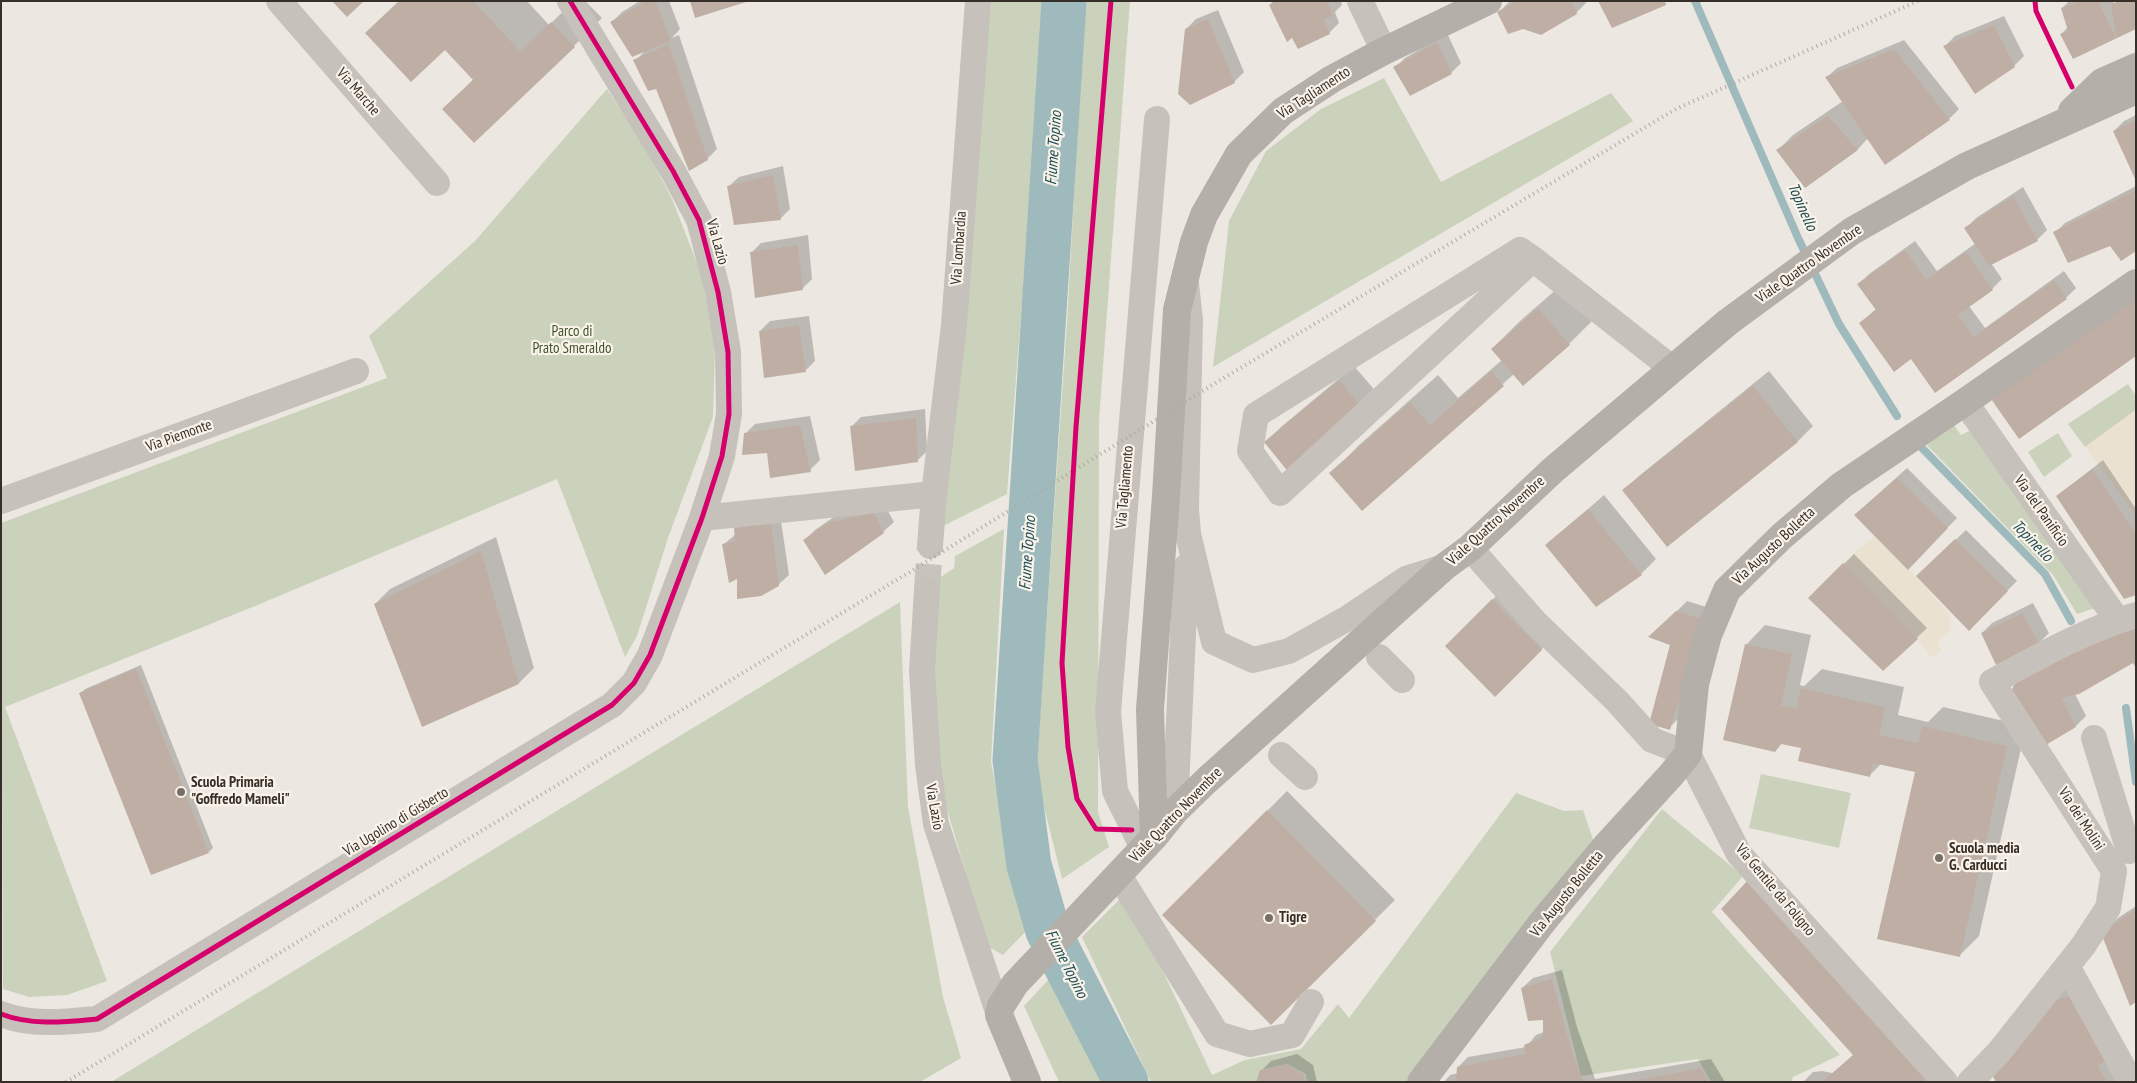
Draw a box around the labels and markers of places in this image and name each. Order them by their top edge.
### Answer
place label: Scuola Primaria "Goffredo Mameli" [191,774,290,809]
marker: Scuola Primaria "Goffredo Mameli" [175,786,187,798]
place label: Scuola media G. Carducci [1949,840,2020,875]
marker: Scuola media G. Carducci [1933,852,1945,864]
place label: Tigre [1279,909,1307,927]
marker: Tigre [1263,912,1275,924]

